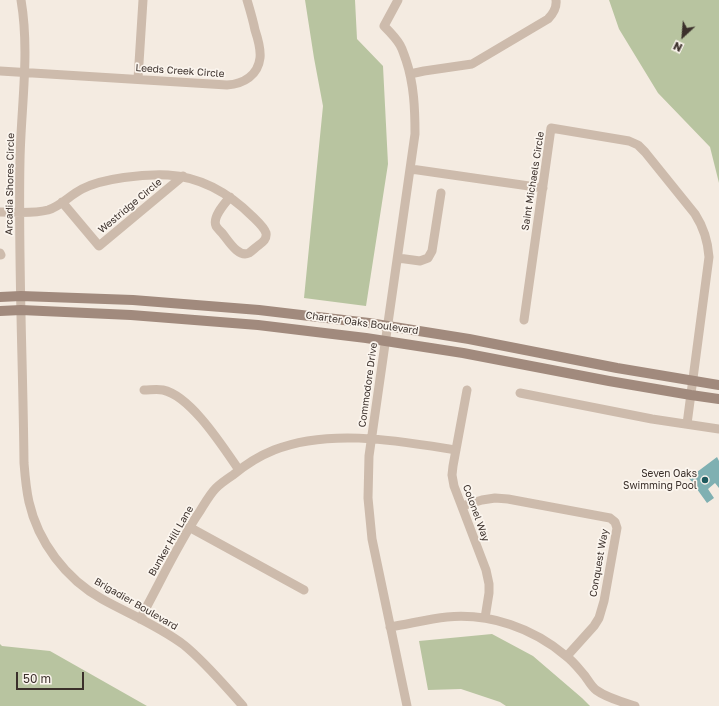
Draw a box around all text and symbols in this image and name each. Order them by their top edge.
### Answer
north arrow [663,16,703,56]
text: N [671,40,684,55]
street label: Leeds Creek Circle [135,62,225,80]
street label: Saint Michaels Circle [519,131,547,231]
street label: Arcadia Shores Circle [3,133,17,235]
street label: Westridge Circle [96,176,164,236]
street label: Charter Oaks Boulevard [305,309,419,337]
street label: Commodore Drive [356,342,380,428]
place label: Seven Oaks Swimming Pool [623,468,697,492]
marker: Seven Oaks Swimming Pool [700,475,710,485]
street label: Colonel Way [460,483,492,543]
street label: Bunker Hill Lane [146,504,196,578]
street label: Conquest Way [587,528,611,598]
street label: Brigadier Boulevard [92,575,180,633]
scale bar [18,664,86,690]
text: 50 m [23,671,51,686]

